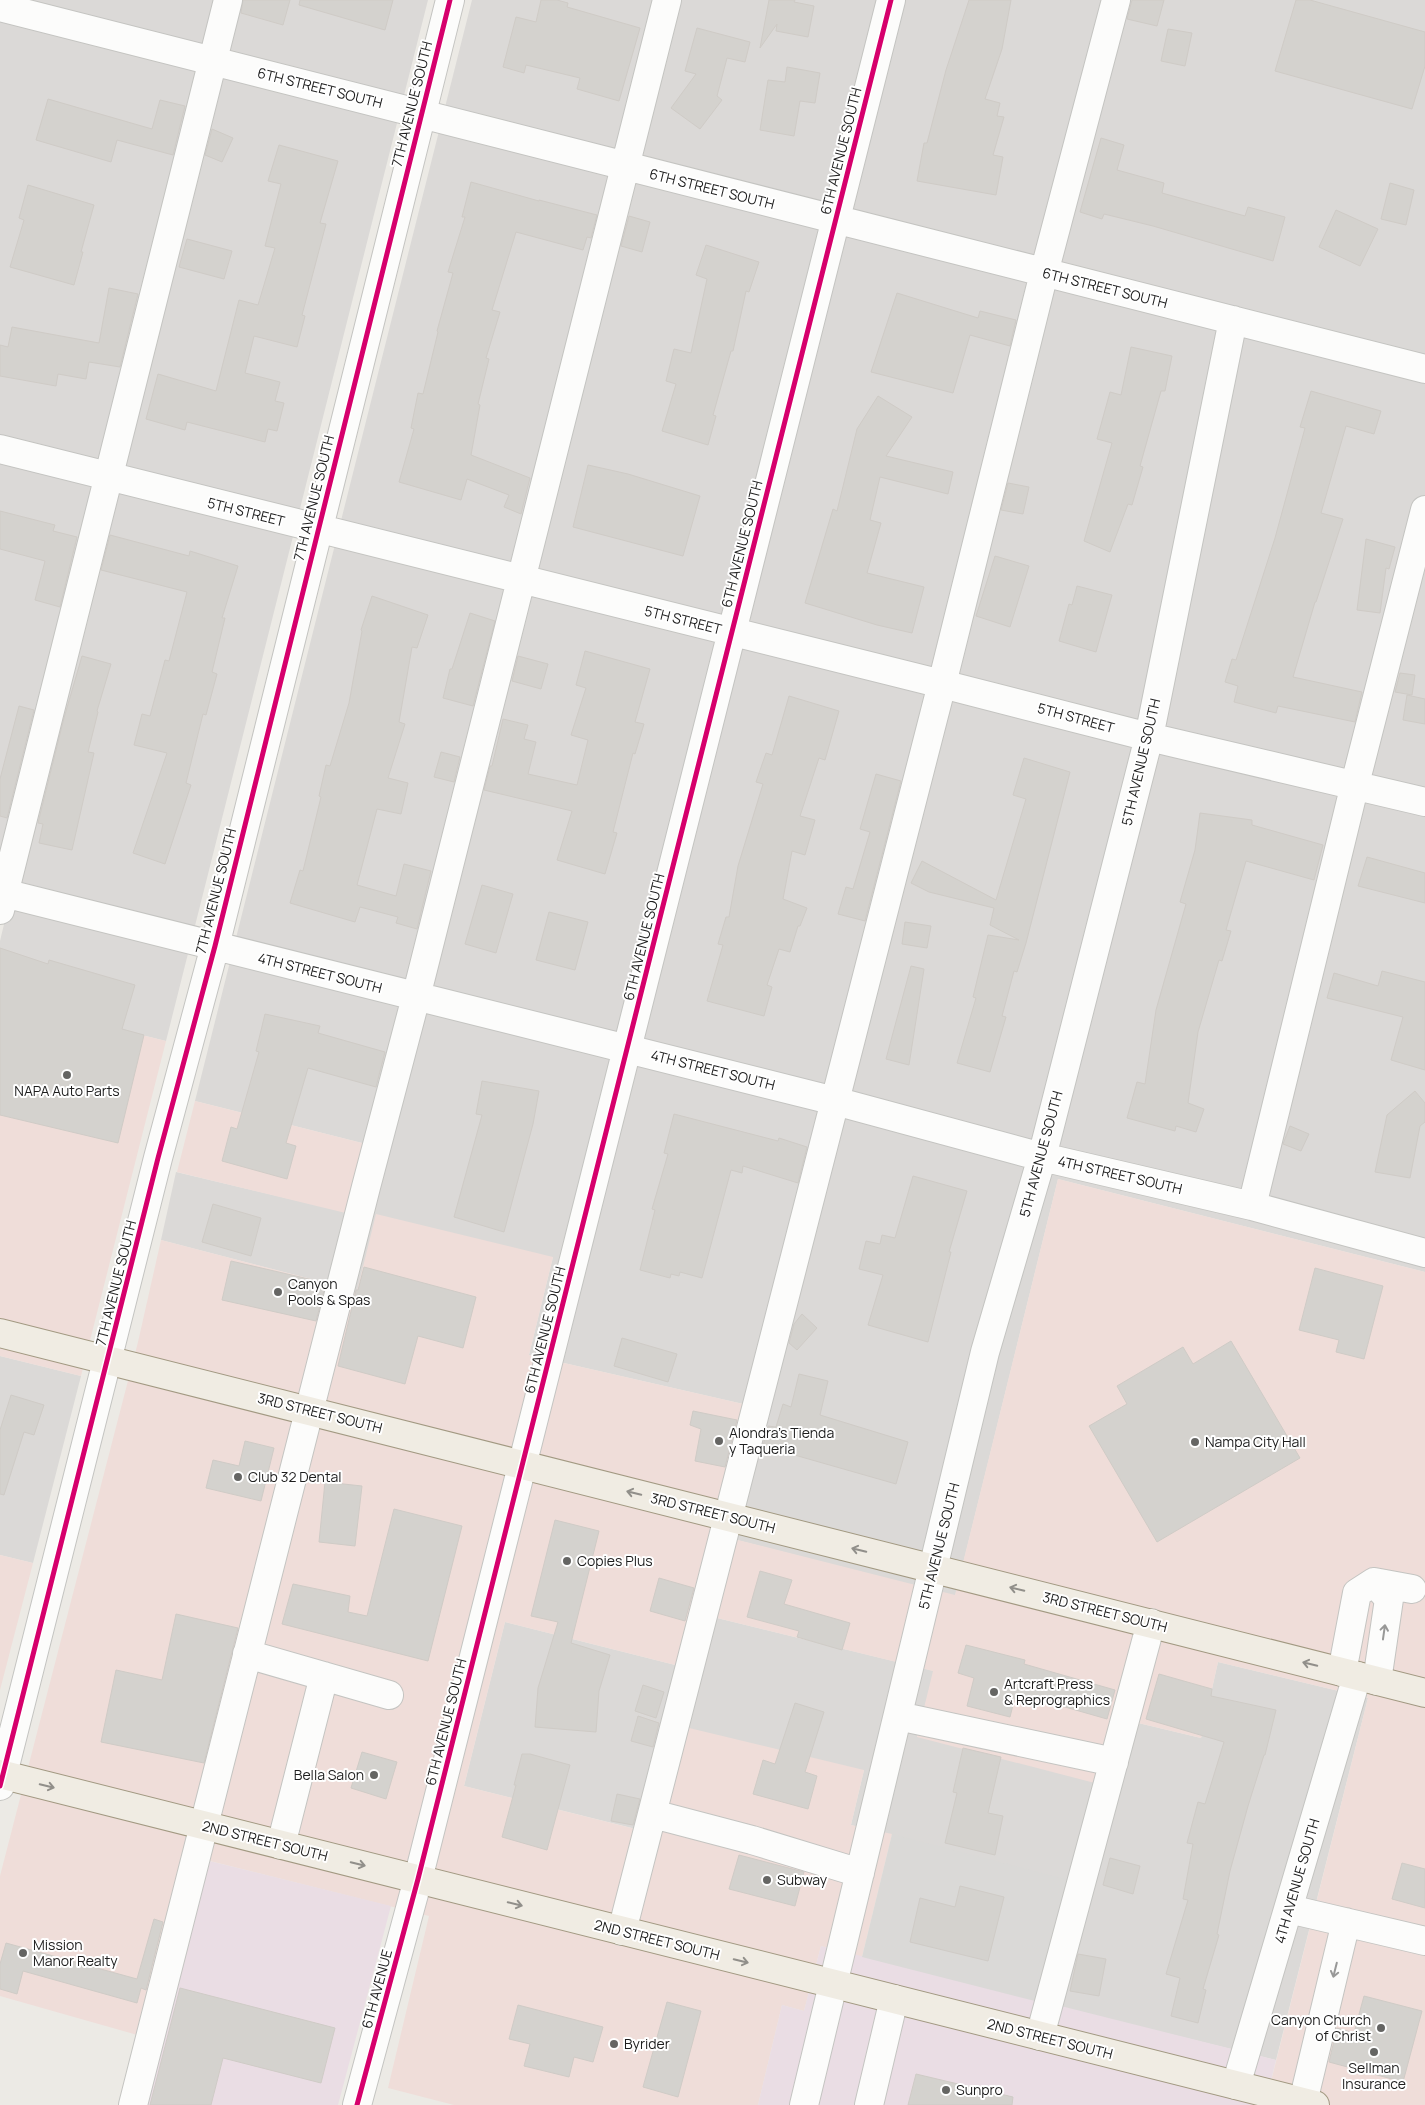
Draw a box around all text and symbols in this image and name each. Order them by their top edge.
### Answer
street label: 7TH AVENUE SOUTH [387,39,436,169]
street label: 6TH STREET SOUTH [256,63,385,112]
street label: 6TH AVENUE SOUTH [816,85,866,216]
street label: 6TH STREET SOUTH [648,164,777,213]
street label: 6TH STREET SOUTH [1041,263,1170,312]
street label: 7TH AVENUE SOUTH [289,433,338,563]
street label: 6TH AVENUE SOUTH [717,478,767,609]
street label: 5TH STREET [206,493,287,530]
street label: 5TH STREET [643,601,724,638]
street label: 5TH AVENUE SOUTH [1117,696,1164,827]
street label: 5TH STREET [1036,698,1117,737]
street label: 7TH AVENUE SOUTH [191,826,240,956]
street label: 6TH AVENUE SOUTH [619,871,669,1002]
street label: 4TH STREET SOUTH [256,948,384,997]
street label: 4TH STREET SOUTH [649,1045,777,1094]
marker: NAPA Auto Parts [61,1069,73,1081]
place label: NAPA Auto Parts [14,1081,120,1100]
street label: 5TH AVENUE SOUTH [1015,1089,1066,1219]
street label: 4TH STREET SOUTH [1056,1151,1184,1198]
street label: 7TH AVENUE SOUTH [91,1218,140,1348]
street label: 6TH AVENUE SOUTH [520,1264,570,1395]
place label: Canyon Pools & Spas [288,1274,370,1309]
marker: Canyon Pools & Spas [272,1286,284,1298]
street label: 3RD STREET SOUTH [256,1388,384,1437]
place label: Alondra's Tienda y Taqueria [729,1423,834,1458]
place label: Nampa City Hall [1205,1432,1306,1451]
marker: Alondra's Tienda y Taqueria [713,1435,725,1447]
marker: Nampa City Hall [1189,1436,1201,1448]
place label: Club 32 Dental [248,1467,342,1486]
marker: Club 32 Dental [232,1471,244,1483]
street label: 5TH AVENUE SOUTH [914,1481,963,1611]
one-way arrow [626,1488,642,1497]
street label: 3RD STREET SOUTH [649,1488,777,1537]
one-way arrow [852,1545,868,1554]
place label: Copies Plus [577,1551,653,1570]
marker: Copies Plus [561,1555,573,1567]
one-way arrow [1009,1584,1025,1594]
street label: 3RD STREET SOUTH [1041,1587,1169,1636]
one-way arrow [1379,1625,1389,1641]
street label: 6TH AVENUE SOUTH [421,1656,471,1787]
one-way arrow [1302,1658,1318,1668]
place label: Artcraft Press & Reprographics [1004,1674,1110,1709]
marker: Artcraft Press & Reprographics [988,1686,1000,1698]
place label: Bella Salon [294,1765,364,1784]
marker: Bella Salon [368,1769,380,1781]
one-way arrow [39,1782,55,1791]
street label: 2ND STREET SOUTH [200,1816,330,1865]
street label: 4TH AVENUE SOUTH [1270,1816,1323,1946]
one-way arrow [349,1860,365,1869]
place label: Subway [777,1870,828,1889]
marker: Subway [761,1874,773,1886]
one-way arrow [507,1900,523,1909]
street label: 2ND STREET SOUTH [592,1915,722,1964]
place label: Mission Manor Realty [33,1935,118,1970]
marker: Mission Manor Realty [17,1947,29,1959]
street label: 6TH AVENUE [357,1947,396,2031]
one-way arrow [732,1956,748,1966]
one-way arrow [1330,1961,1339,1977]
place label: Canyon Church of Christ [1271,2010,1371,2045]
street label: 2ND STREET SOUTH [985,2014,1115,2063]
marker: Canyon Church of Christ [1375,2022,1387,2034]
place label: Byrider [624,2034,670,2053]
marker: Byrider [608,2038,620,2050]
marker: Sellman Insurance [1368,2046,1380,2058]
place label: Sellman Insurance [1342,2058,1406,2093]
place label: Sunpro [956,2080,1003,2099]
marker: Sunpro [940,2084,952,2096]

